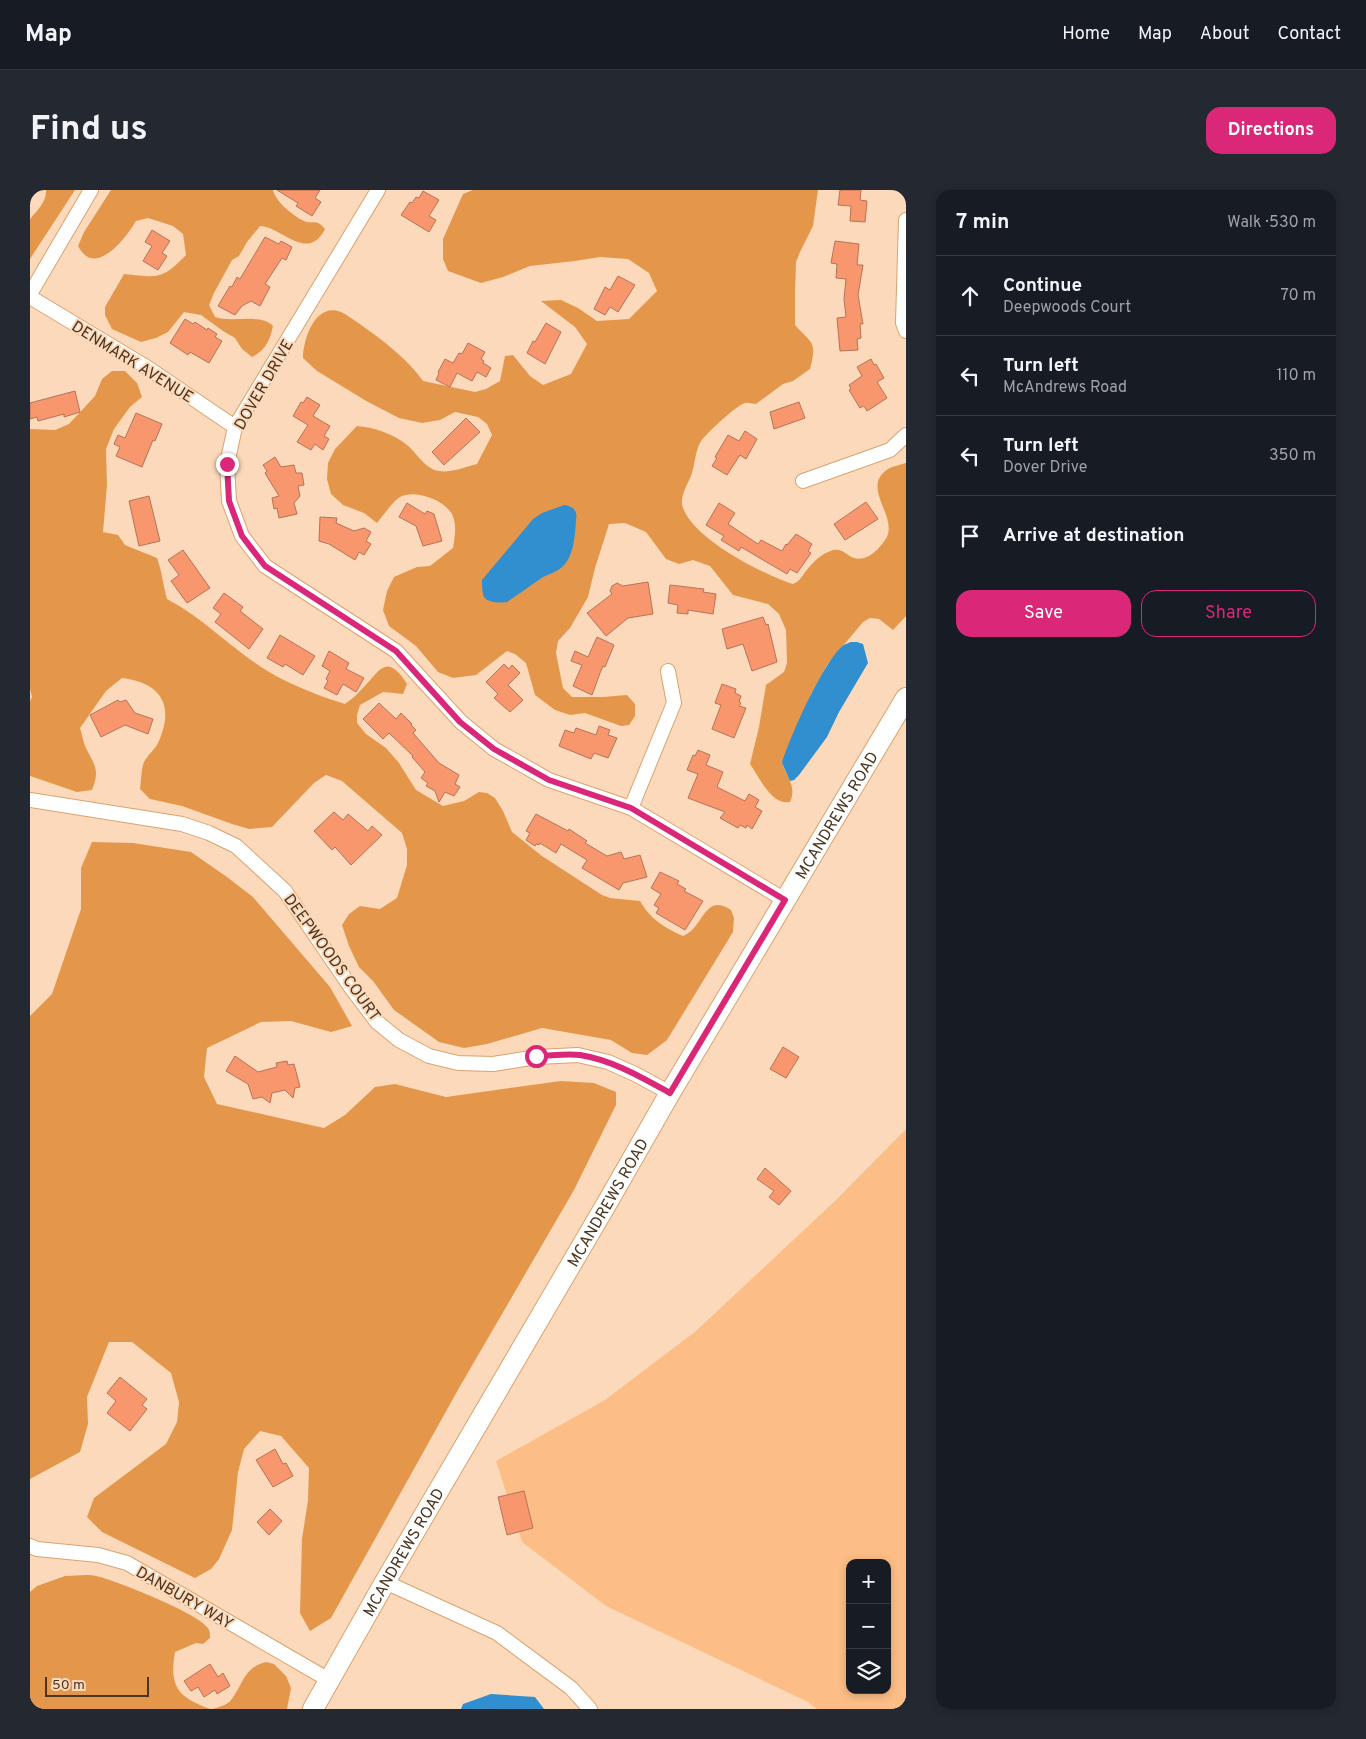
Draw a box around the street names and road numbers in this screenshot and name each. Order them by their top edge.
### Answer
street label: DENMARK AVENUE [67,317,197,408]
street label: DOVER DRIVE [231,336,299,434]
street label: MCANDREWS ROAD [792,748,884,883]
street label: DEEPWOODS COURT [278,890,384,1026]
street label: MCANDREWS ROAD [564,1135,654,1271]
street label: MCANDREWS ROAD [359,1485,450,1621]
street label: DANBURY WAY [132,1563,236,1635]

